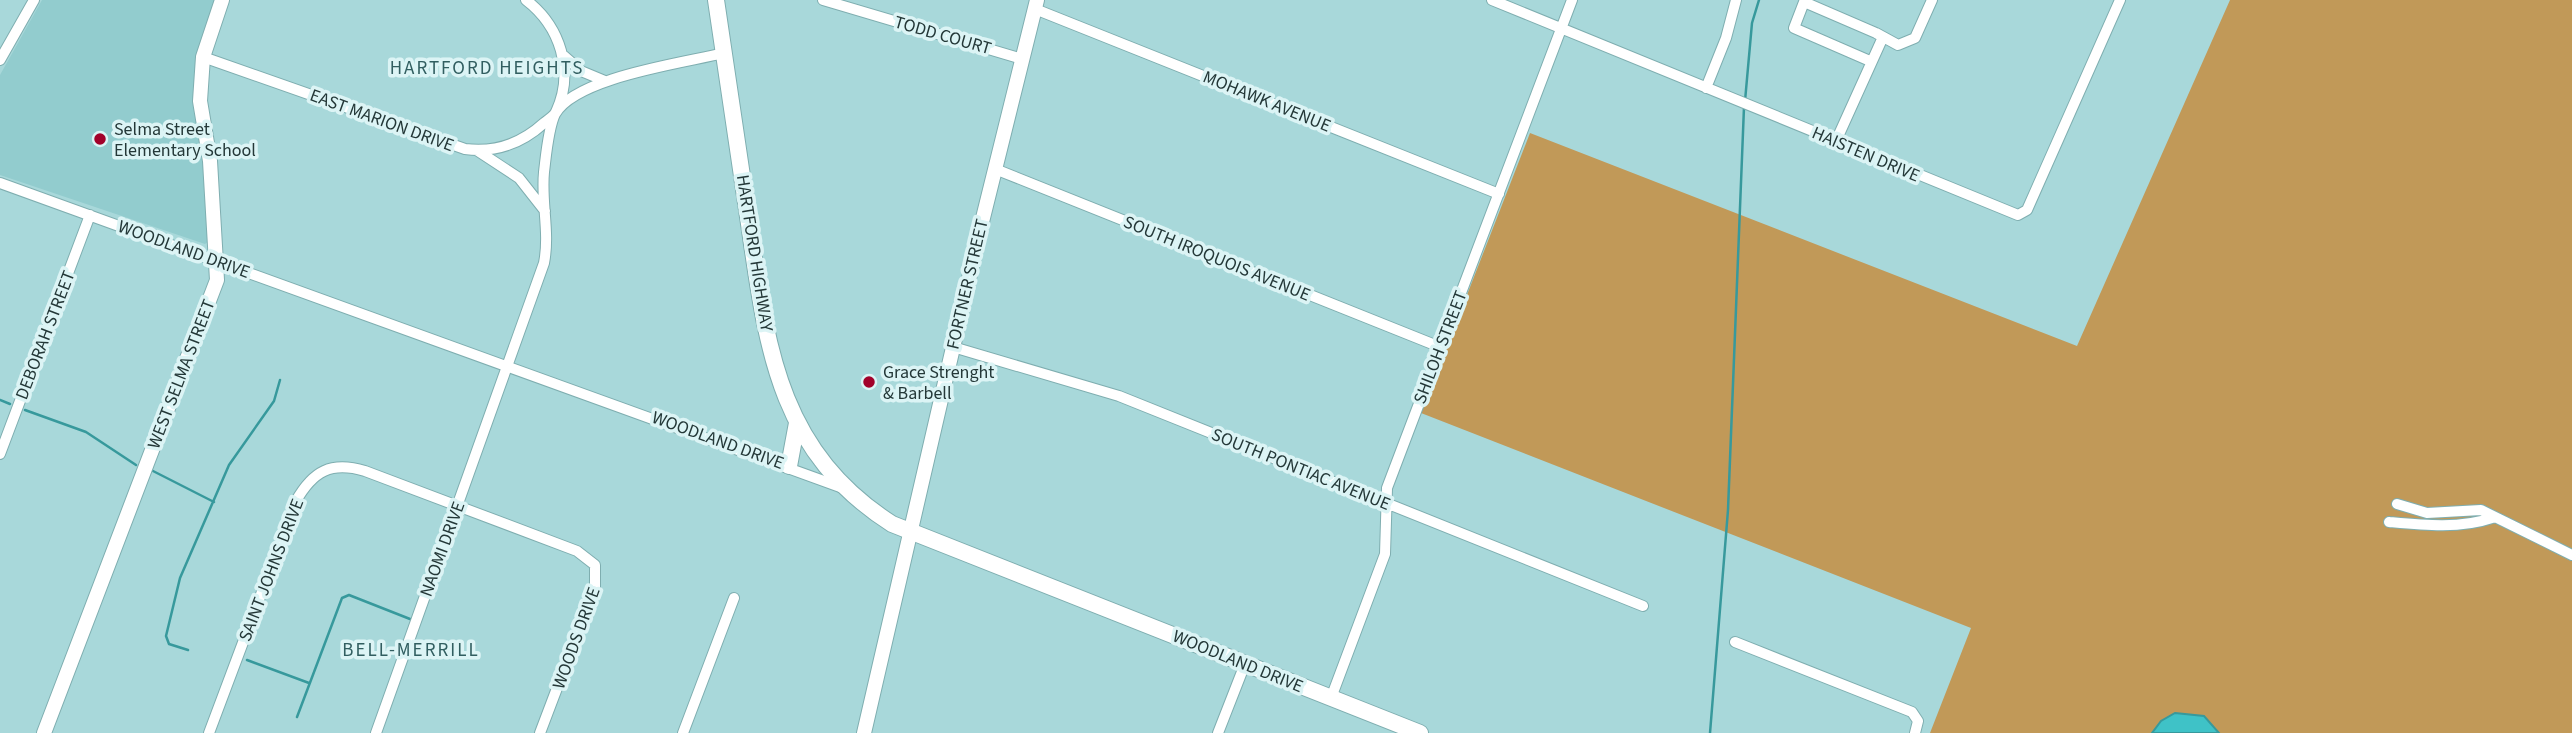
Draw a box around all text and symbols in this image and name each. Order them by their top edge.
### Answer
street label: TODD COURT [891,10,995,61]
district label: HARTFORD HEIGHTS [390,55,584,82]
street label: MOHAWK AVENUE [1199,64,1334,138]
street label: EAST MARION DRIVE [306,83,457,158]
place label: Selma Street Elementary School [114,117,256,163]
street label: HAISTEN DRIVE [1808,121,1923,188]
marker: Selma Street Elementary School [92,131,108,147]
street label: HARTFORD HIGHWAY [730,173,779,334]
street label: SOUTH IROQUOIS AVENUE [1120,209,1314,307]
street label: WOODLAND DRIVE [114,214,253,285]
street label: FORTNER STREET [940,216,995,352]
street label: DEBORAH STREET [9,267,82,403]
street label: SHILOH STREET [1407,287,1474,407]
street label: WEST SELMA STREET [141,296,222,453]
place label: Grace Strenght & Barbell [883,360,994,406]
marker: Grace Strenght & Barbell [861,374,877,390]
street label: WOODLAND DRIVE [648,405,787,476]
street label: SOUTH PONTIAC AVENUE [1208,422,1394,517]
street label: SAINT JOHNS DRIVE [233,495,310,645]
street label: NAOMI DRIVE [414,498,471,600]
street label: WOODS DRIVE [546,584,607,693]
street label: WOODLAND DRIVE [1169,624,1307,699]
district label: BELL-MERRILL [342,637,480,664]

